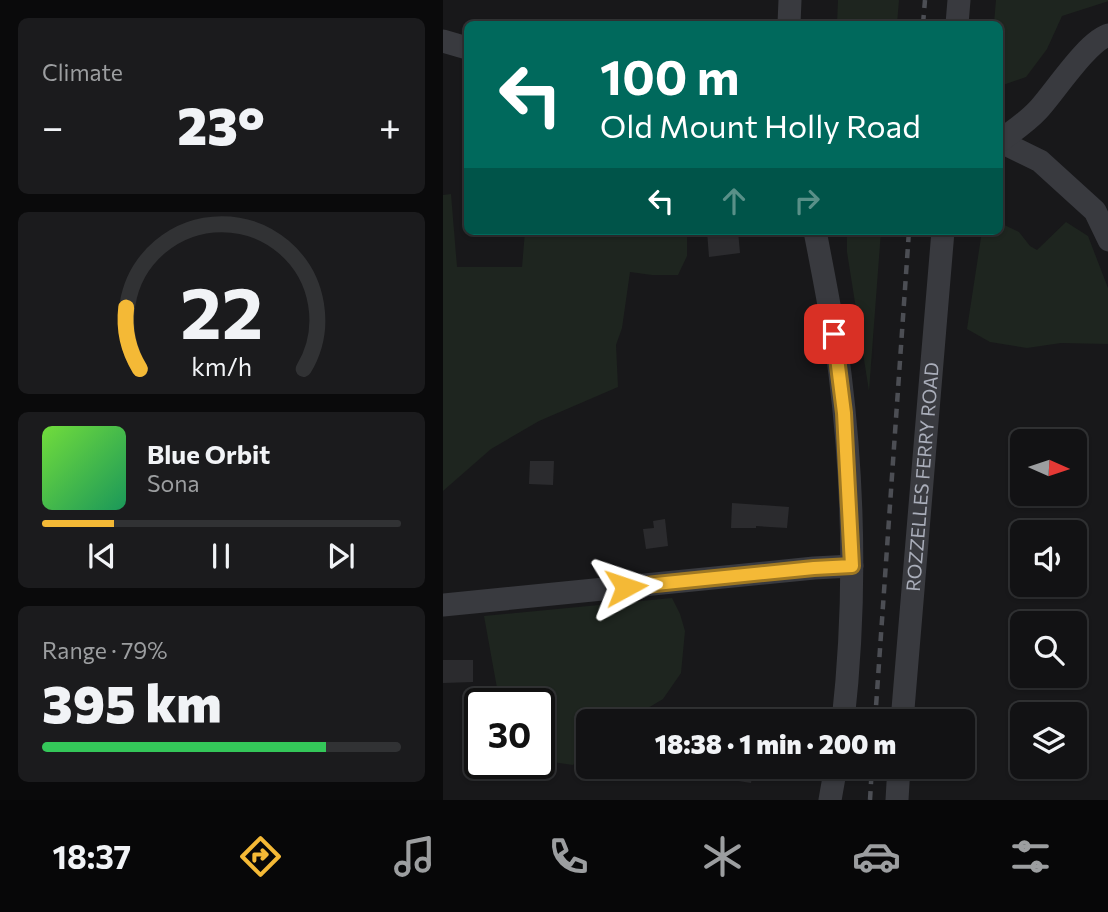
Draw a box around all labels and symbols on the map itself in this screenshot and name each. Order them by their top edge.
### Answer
pin [804,304,864,364]
street label: ROZZELLES FERRY ROAD [901,361,943,592]
north arrow [1010,429,1087,506]
position arrow [589,550,663,624]
speed limit sign: 30 [464,688,555,779]

